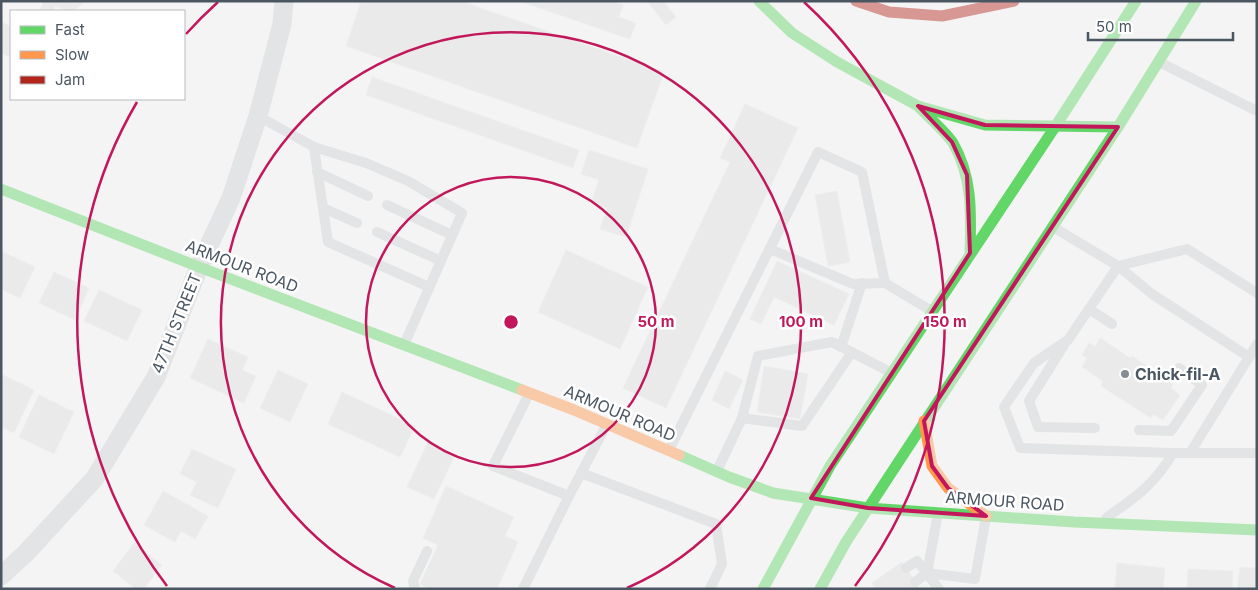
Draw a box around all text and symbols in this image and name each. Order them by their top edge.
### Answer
legend [10,10,185,100]
scale bar [1088,10,1233,42]
text: 50 m [1096,17,1132,36]
text: Fast [55,20,85,39]
text: Slow [55,45,89,64]
text: Jam [55,70,85,89]
street label: ARMOUR ROAD [183,235,301,297]
street label: 47TH STREET [147,270,205,376]
text: 50 m [638,312,674,331]
text: 100 m [779,312,823,331]
text: 150 m [923,312,967,331]
centre of rings [502,313,520,331]
place label: Chick-fil-A [1135,364,1221,384]
marker: Chick-fil-A [1119,368,1131,380]
street label: ARMOUR ROAD [561,380,679,446]
street label: ARMOUR ROAD [945,487,1065,515]

